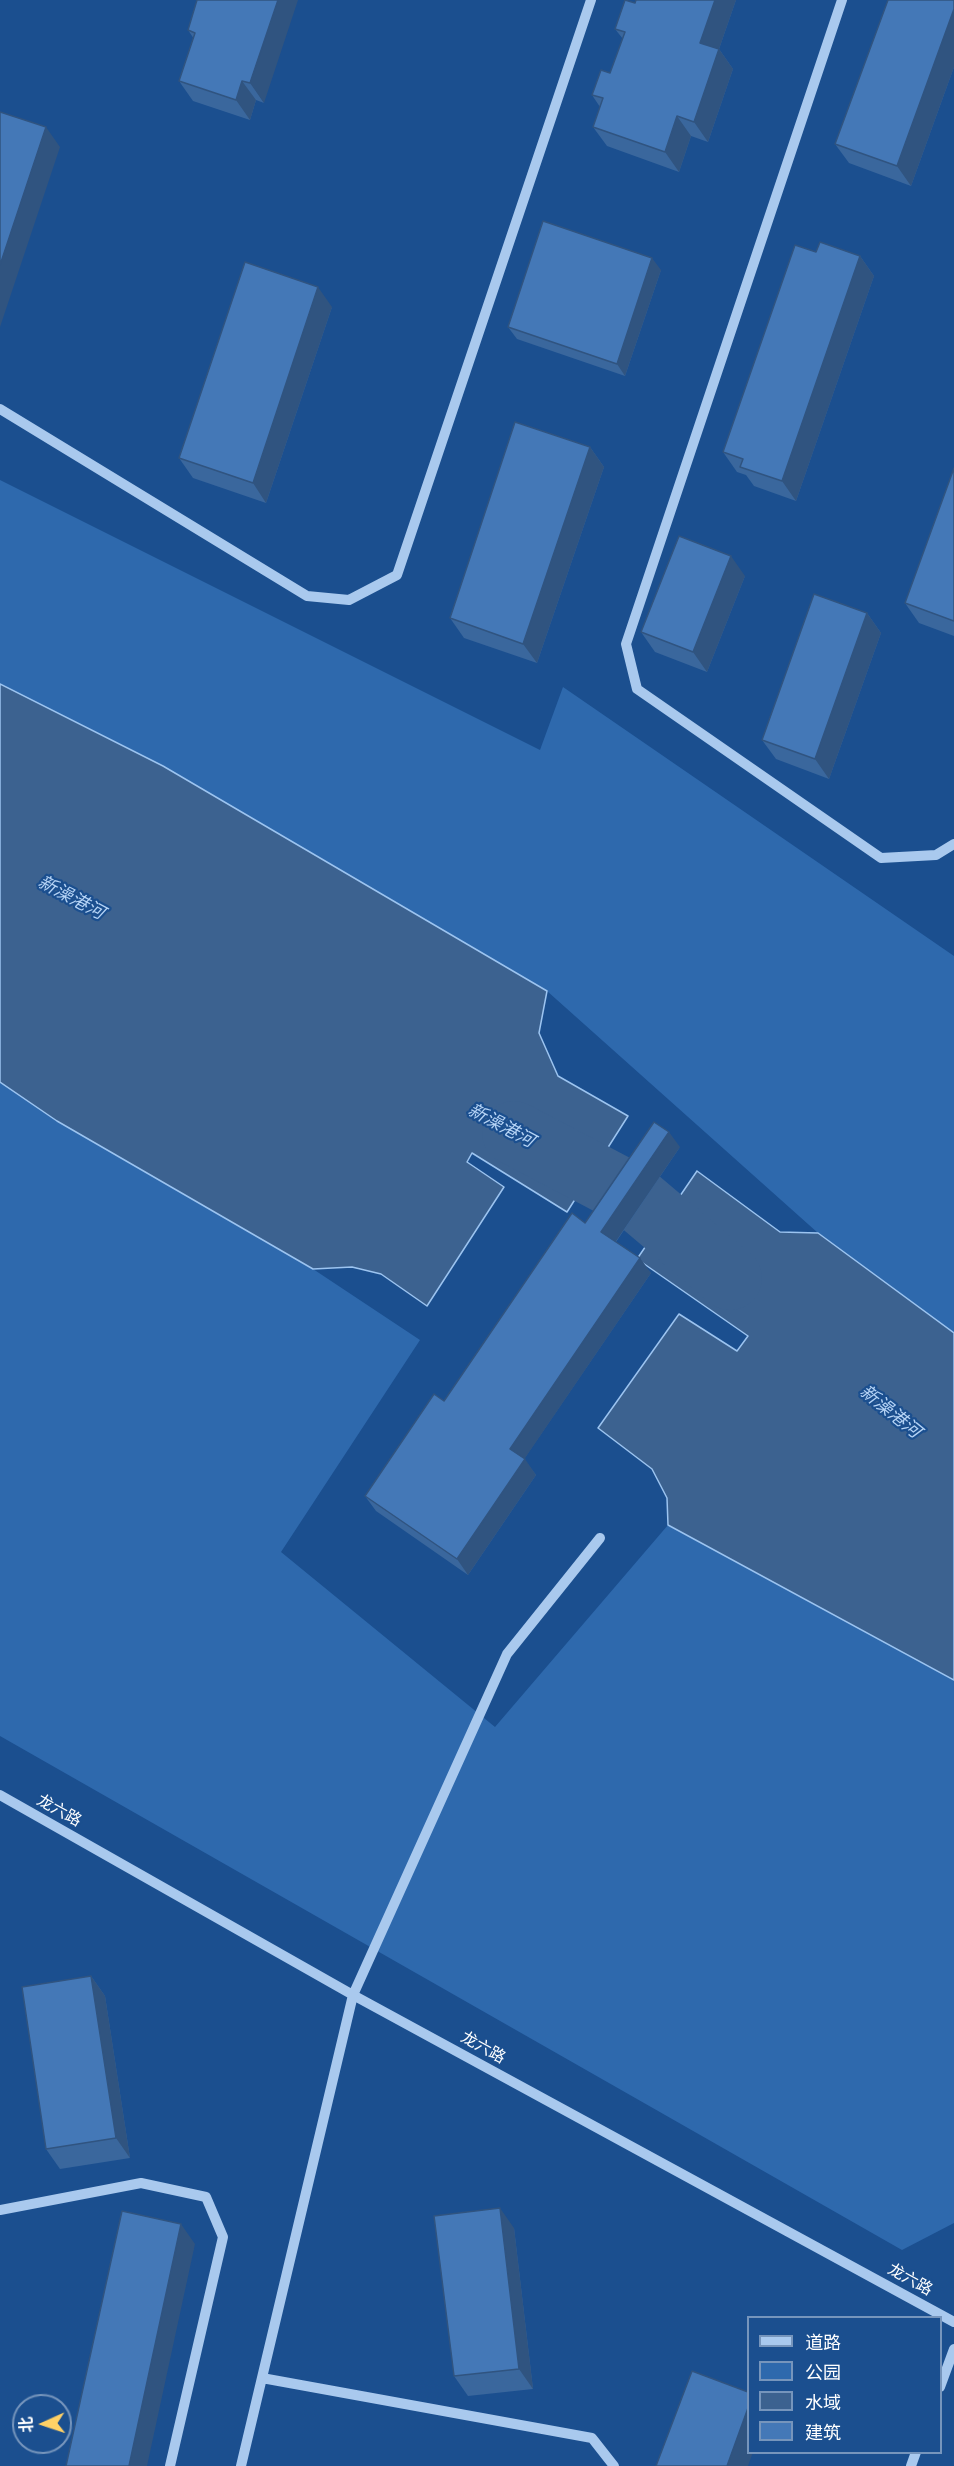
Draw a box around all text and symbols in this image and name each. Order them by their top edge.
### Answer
water label: 新澡港河 [34,872,108,924]
water label: 新澡港河 [464,1100,538,1152]
water label: 新澡港河 [855,1381,925,1443]
street label: 龙六路 [33,1791,85,1831]
street label: 龙六路 [457,2028,509,2068]
street label: 龙六路 [884,2260,936,2300]
legend [747,2316,942,2454]
text: 道路 [805,2330,841,2354]
text: 公园 [805,2360,841,2384]
text: 水域 [805,2390,841,2414]
north arrow [12,2394,72,2454]
text: 北 [15,2416,37,2433]
text: 建筑 [805,2420,841,2444]

